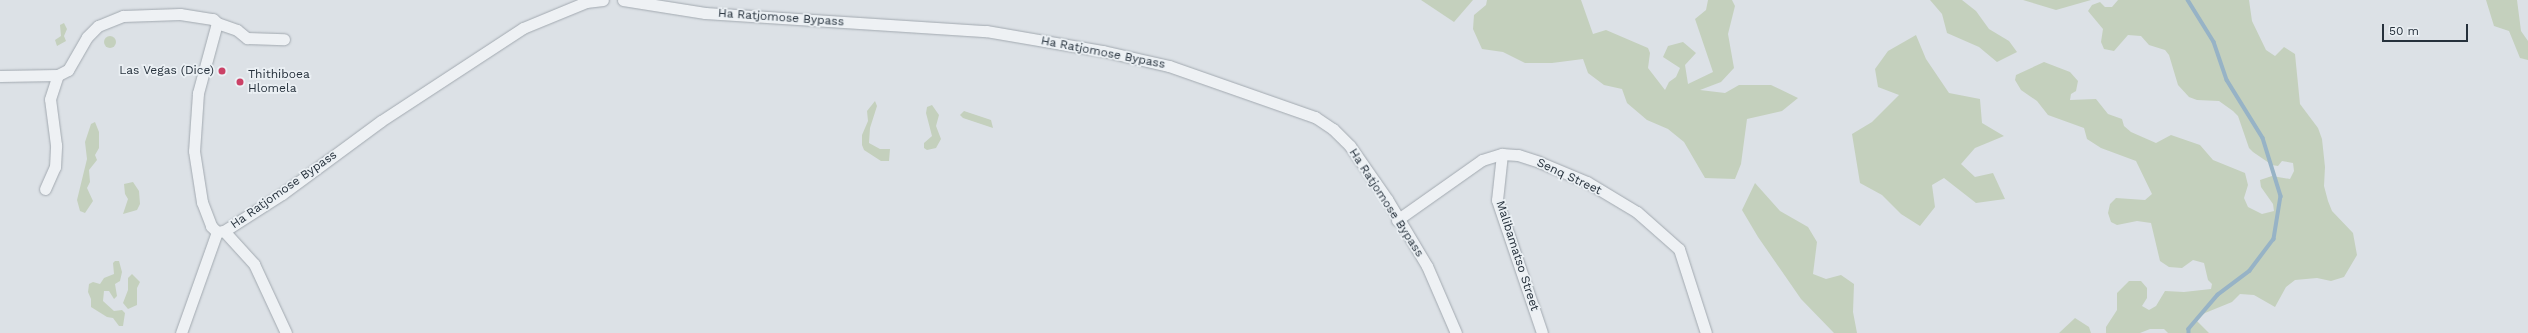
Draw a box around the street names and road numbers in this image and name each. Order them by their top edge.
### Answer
street label: Ha Ratjomose Bypass [717,6,845,30]
street label: Ha Ratjomose Bypass [1040,34,1166,72]
street label: Ha Ratjomose Bypass [1346,146,1426,260]
street label: Ha Ratjomose Bypass [228,148,340,232]
street label: Senq Street [1534,156,1604,198]
street label: Malibamatso Street [1492,199,1542,313]

